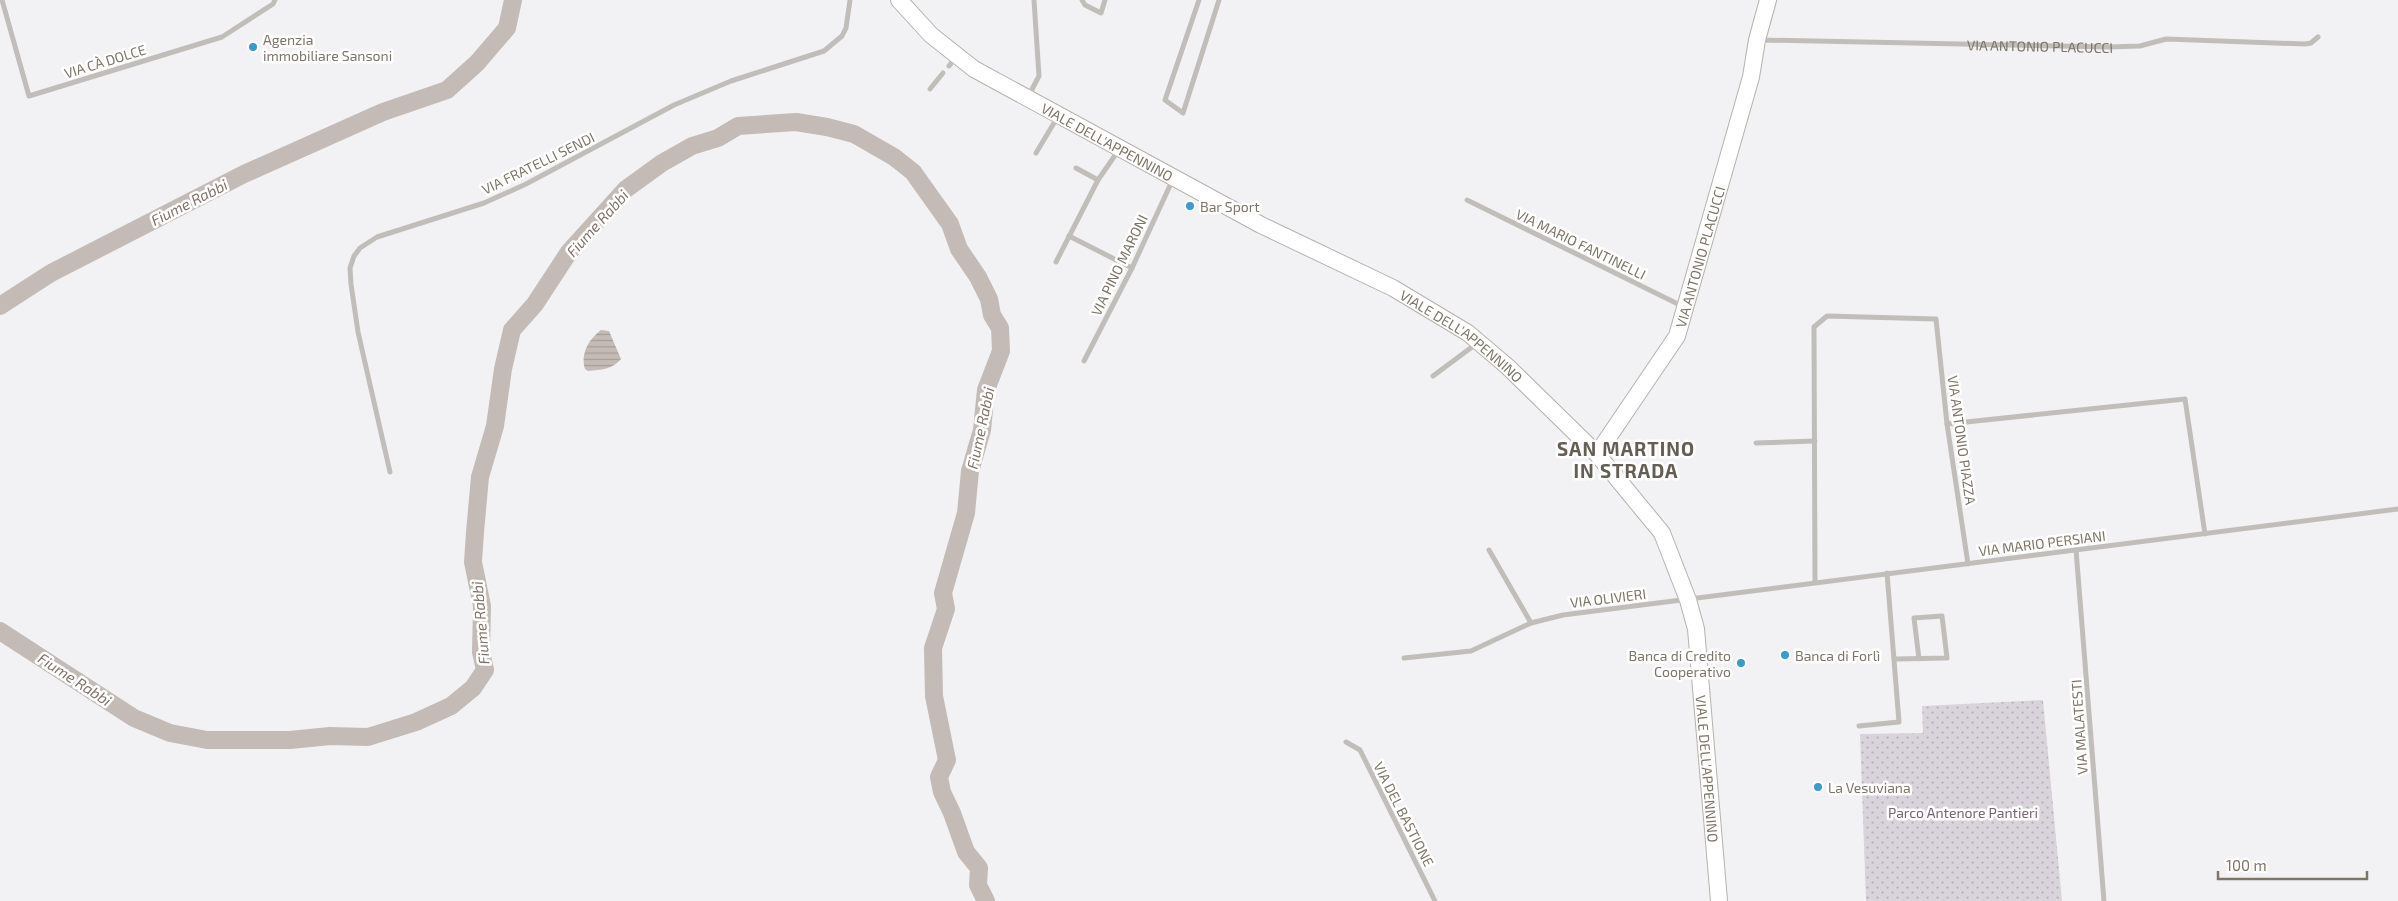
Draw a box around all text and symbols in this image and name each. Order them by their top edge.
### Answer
place label: Agenzia immobiliare Sansoni [263,31,392,64]
street label: VIA ANTONIO PLACUCCI [1967,36,2113,56]
street label: VIA CÀ DOLCE [62,40,148,81]
marker: Agenzia immobiliare Sansoni [247,41,259,53]
street label: VIALE DELL'APPENNINO [1038,99,1176,184]
street label: VIA FRATELLI SENDI [479,128,597,198]
water label: Fiume Rabbi [148,175,231,229]
street label: VIA ANTONIO PLACUCCI [1671,184,1728,329]
water label: Fiume Rabbi [562,186,632,260]
place label: Bar Sport [1200,198,1260,215]
marker: Bar Sport [1184,200,1196,212]
street label: VIA MARIO FANTINELLI [1513,205,1649,283]
street label: VIA PINO MARONI [1087,212,1151,318]
street label: VIALE DELL'APPENNINO [1397,286,1527,385]
street label: VIA ANTONIO PIAZZA [1945,374,1980,506]
water label: Fiume Rabbi [963,385,998,471]
district label: SAN MARTINO IN STRADA [1557,437,1695,482]
street label: VIA MARIO PERSIANI [1977,527,2107,559]
water label: Fiume Rabbi [467,580,493,665]
street label: VIA OLIVIERI [1569,585,1647,611]
place label: Banca di Credito Cooperativo [1629,647,1731,680]
place label: Banca di Forlì [1795,647,1880,664]
water label: Fiume Rabbi [35,649,115,709]
marker: Banca di Forlì [1779,649,1791,661]
marker: Banca di Credito Cooperativo [1735,657,1747,669]
street label: VIA MALATESTI [2067,679,2091,775]
street label: VIALE DELL'APPENNINO [1693,694,1722,843]
street label: VIA DEL BASTIONE [1370,759,1438,869]
place label: La Vesuviana [1828,779,1911,796]
marker: La Vesuviana [1812,781,1824,793]
park label: Parco Antenore Pantieri [1888,804,2038,821]
scale bar [2218,848,2367,880]
text: 100 m [2226,856,2267,874]

